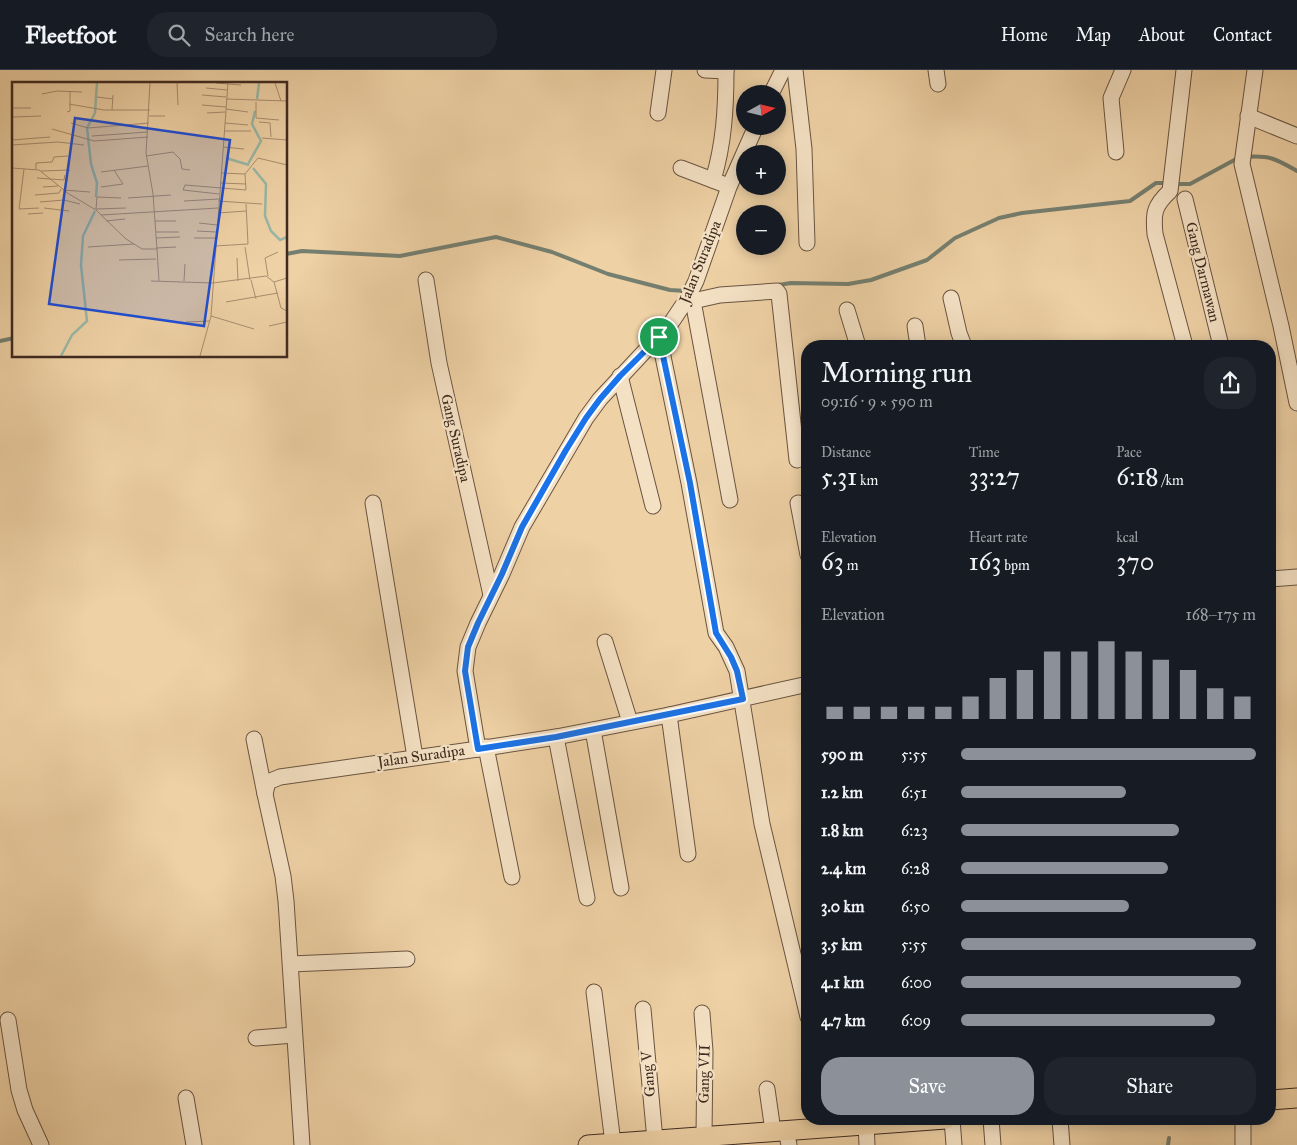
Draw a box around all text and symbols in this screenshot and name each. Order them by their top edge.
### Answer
search box [147,12,497,57]
text: Fleetfoot [25,20,117,50]
icon: search [165,21,193,49]
text: Search here [205,23,294,46]
text: Home [1001,24,1048,46]
text: Map [1076,24,1111,46]
text: About [1139,24,1185,46]
text: Contact [1213,24,1272,46]
inset map [12,82,288,358]
north arrow [736,85,786,135]
map controls [736,85,786,255]
button: + [736,145,786,195]
button: − [736,205,786,255]
street label: Jalan Suradipa [674,217,726,308]
street label: Gang Darmawan [1182,220,1224,324]
pin [638,316,680,358]
icon: arrive [645,323,673,351]
text: Morning run [821,355,972,390]
button: share [1204,357,1256,409]
street label: Gang Suradipa [437,392,475,484]
text: 09:16 · 9 × 590 m [821,392,933,411]
text: Distance [821,444,871,461]
text: Time [969,444,1000,461]
text: Pace [1116,444,1142,461]
text: 5.31 [821,461,857,492]
text: 33:27 [969,461,1020,492]
text: 6:18 [1116,461,1159,492]
text: km [857,472,878,489]
text: /km [1159,472,1184,489]
text: Elevation [821,529,877,546]
text: Heart rate [969,529,1028,546]
text: kcal [1116,529,1138,546]
text: 63 [821,546,844,577]
text: 163 [969,546,1001,577]
text: 370 [1116,546,1154,577]
text: m [844,557,859,574]
text: bpm [1001,557,1030,574]
text: Elevation [821,605,885,624]
text: 168–175 m [1185,605,1256,624]
street label: Jalan Suradipa [374,741,467,772]
text: 590 m [821,745,863,764]
text: 5:55 [901,745,927,764]
text: 1.2 km [821,783,863,802]
text: 6:51 [901,783,927,802]
text: 1.8 km [821,821,863,840]
text: 6:23 [901,821,928,840]
text: 2.4 km [821,859,866,878]
text: 6:28 [901,859,930,878]
text: 3.0 km [821,897,864,916]
text: 6:50 [901,897,930,916]
text: 3.5 km [821,935,862,954]
text: 5:55 [901,935,927,954]
text: 4.1 km [821,973,864,992]
text: 6:00 [901,973,932,992]
text: 4.7 km [821,1011,866,1030]
text: 6:09 [901,1011,931,1030]
street label: Gang VII [694,1044,714,1104]
street label: Gang V [637,1050,659,1098]
button: Save [821,1057,1034,1115]
button: Share [1044,1057,1256,1115]

